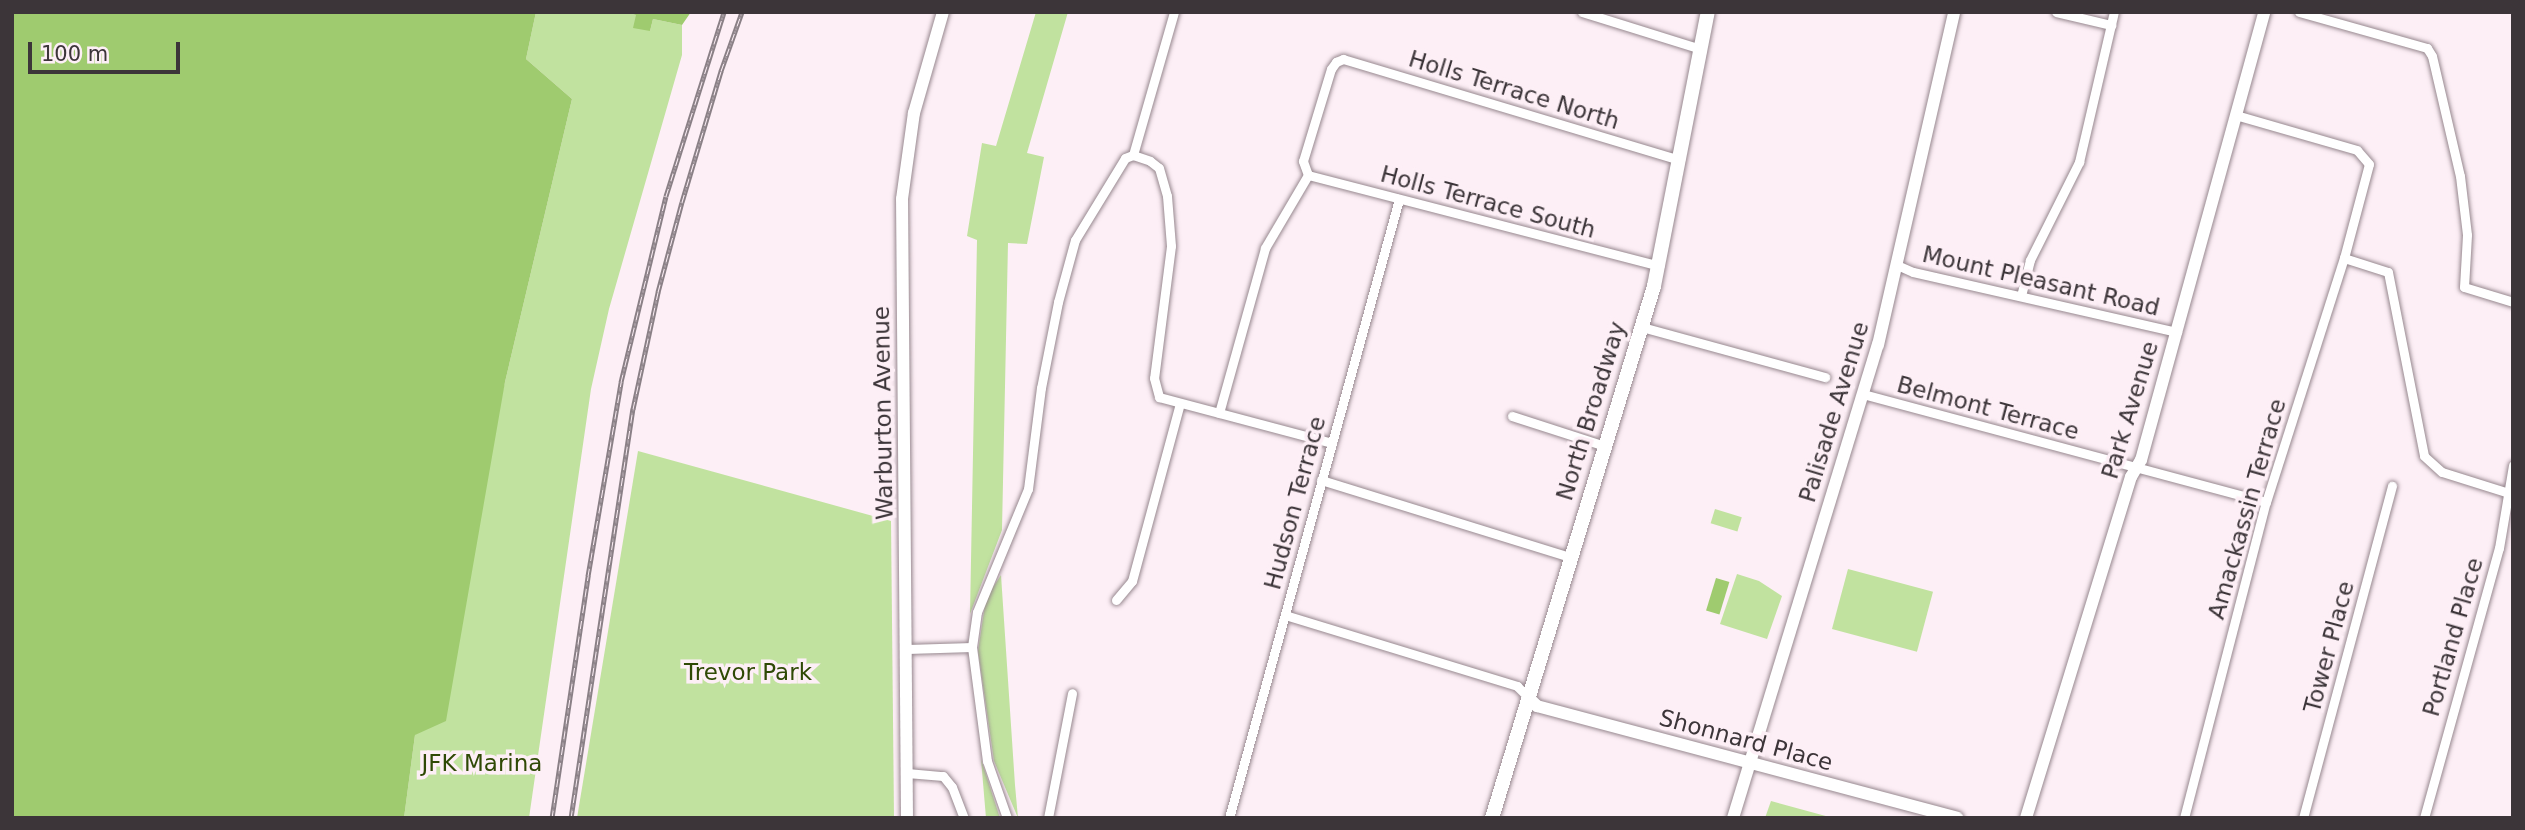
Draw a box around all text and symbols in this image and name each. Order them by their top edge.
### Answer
scale bar [32,28,184,72]
text: 100 m [41,42,108,66]
street label: Holls Terrace North [1405,45,1623,135]
street label: Holls Terrace South [1378,160,1598,244]
street label: Mount Pleasant Road [1920,240,2162,322]
street label: Warburton Avenue [867,306,899,520]
street label: North Broadway [1551,318,1631,504]
street label: Palisade Avenue [1793,318,1875,506]
street label: Park Avenue [2096,338,2164,482]
street label: Belmont Terrace [1894,370,2082,446]
street label: Amackassin Terrace [2202,396,2292,622]
street label: Hudson Terrace [1259,413,1331,593]
street label: Portland Place [2417,555,2489,719]
street label: Tower Place [2298,578,2360,716]
park label: Trevor Park [684,658,812,686]
street label: Shonnard Place [1656,704,1836,776]
park label: JFK Marina [422,749,542,777]

